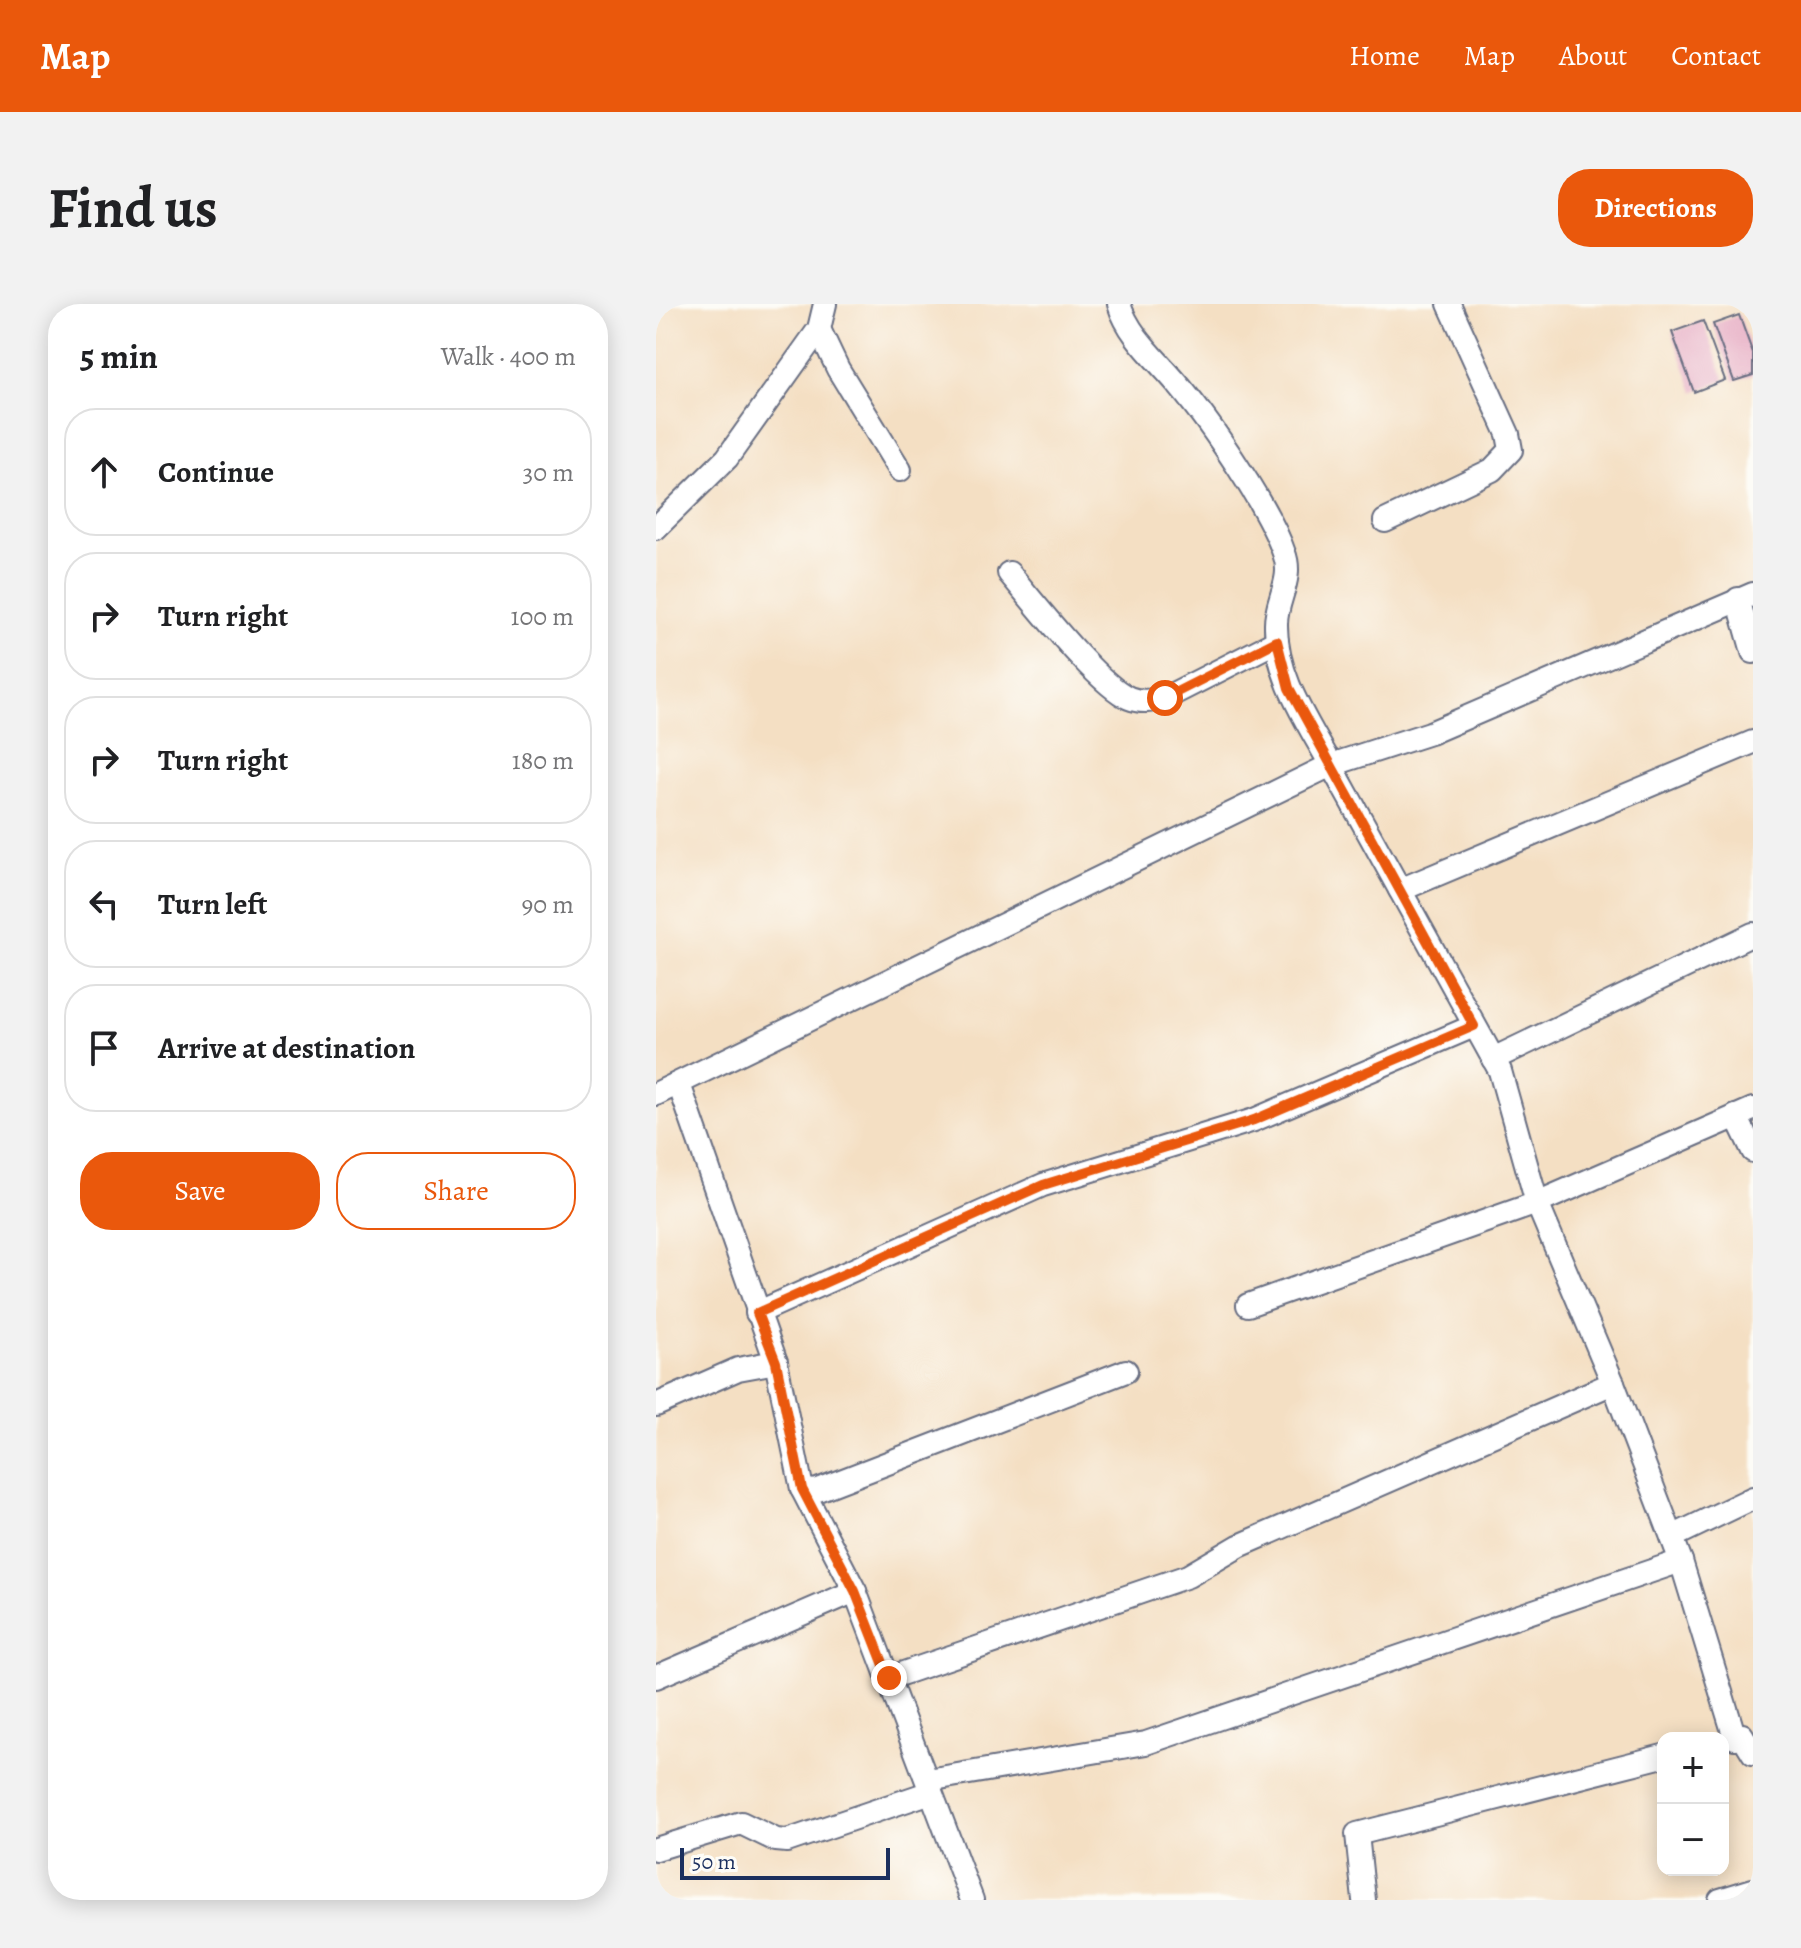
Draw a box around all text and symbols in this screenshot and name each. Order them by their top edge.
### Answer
text: Map [40,30,110,82]
text: Home [1349,37,1420,75]
text: Map [1464,37,1515,75]
text: About [1559,37,1627,75]
text: Contact [1671,37,1761,75]
button: Directions [1558,169,1753,247]
text: Find us [48,170,218,246]
text: 5 min [80,333,158,380]
text: Walk · 400 m [441,339,576,374]
icon: ahead [82,450,126,494]
text: Continue [158,452,274,492]
text: 30 m [523,455,574,490]
icon: right [82,594,126,638]
text: Turn right [158,596,288,636]
text: 100 m [511,599,574,634]
route start [1147,680,1183,716]
icon: right [82,738,126,782]
text: Turn right [158,740,288,780]
text: 180 m [512,743,574,778]
icon: left [82,882,126,926]
text: Turn left [158,884,267,924]
text: 90 m [522,887,574,922]
icon: arrive [82,1026,126,1070]
text: Arrive at destination [158,1028,415,1068]
button: Save [80,1152,320,1230]
button: Share [336,1152,576,1230]
route end [871,1660,907,1696]
map controls [1657,1732,1729,1876]
button: + [1657,1732,1729,1804]
button: − [1657,1804,1729,1876]
scale bar [680,1844,890,1880]
text: 50 m [692,1847,736,1877]

